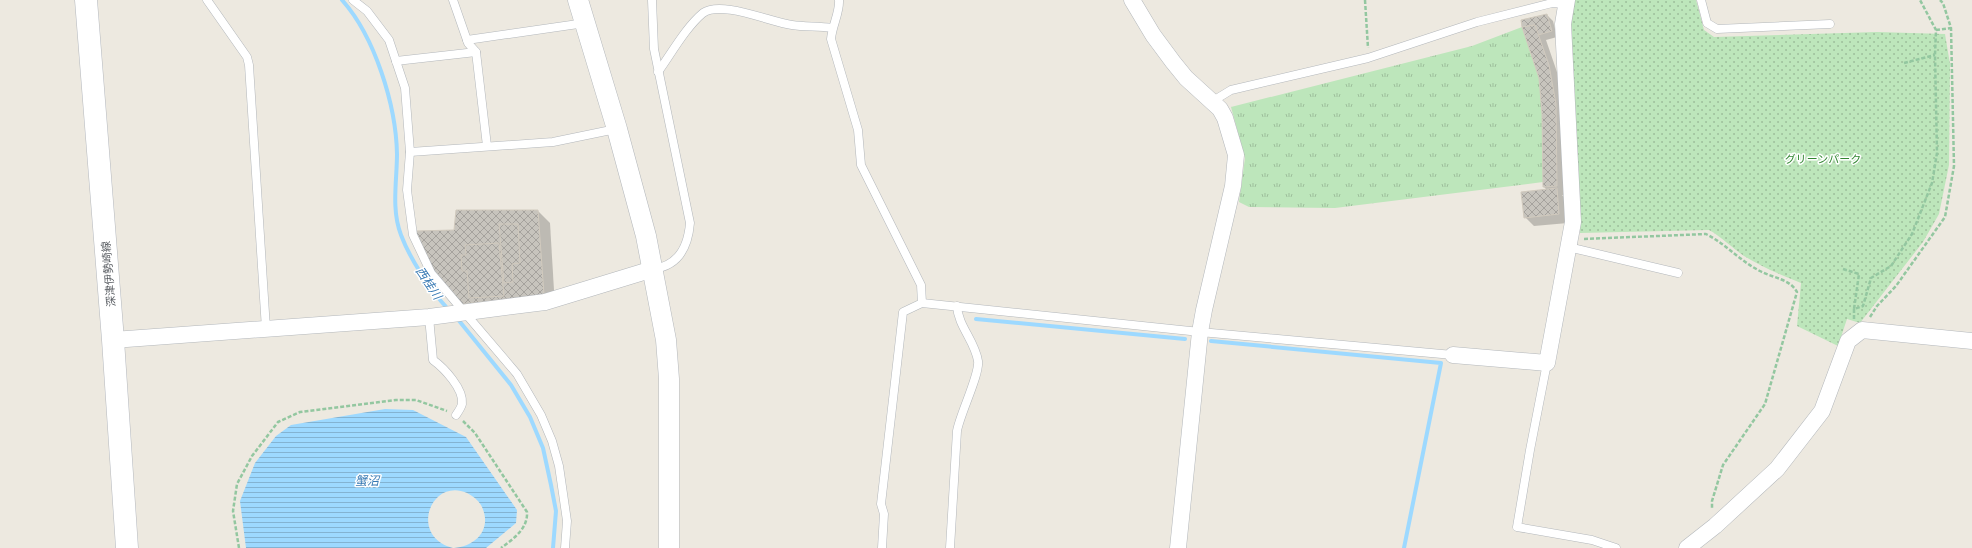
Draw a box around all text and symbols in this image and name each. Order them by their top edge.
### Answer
park label: グリーンパーク [1785,151,1861,166]
street label: 深津伊勢崎線 [98,240,118,308]
water label: 西桂川 [412,263,447,304]
water label: 蟹沼 [355,472,381,489]

